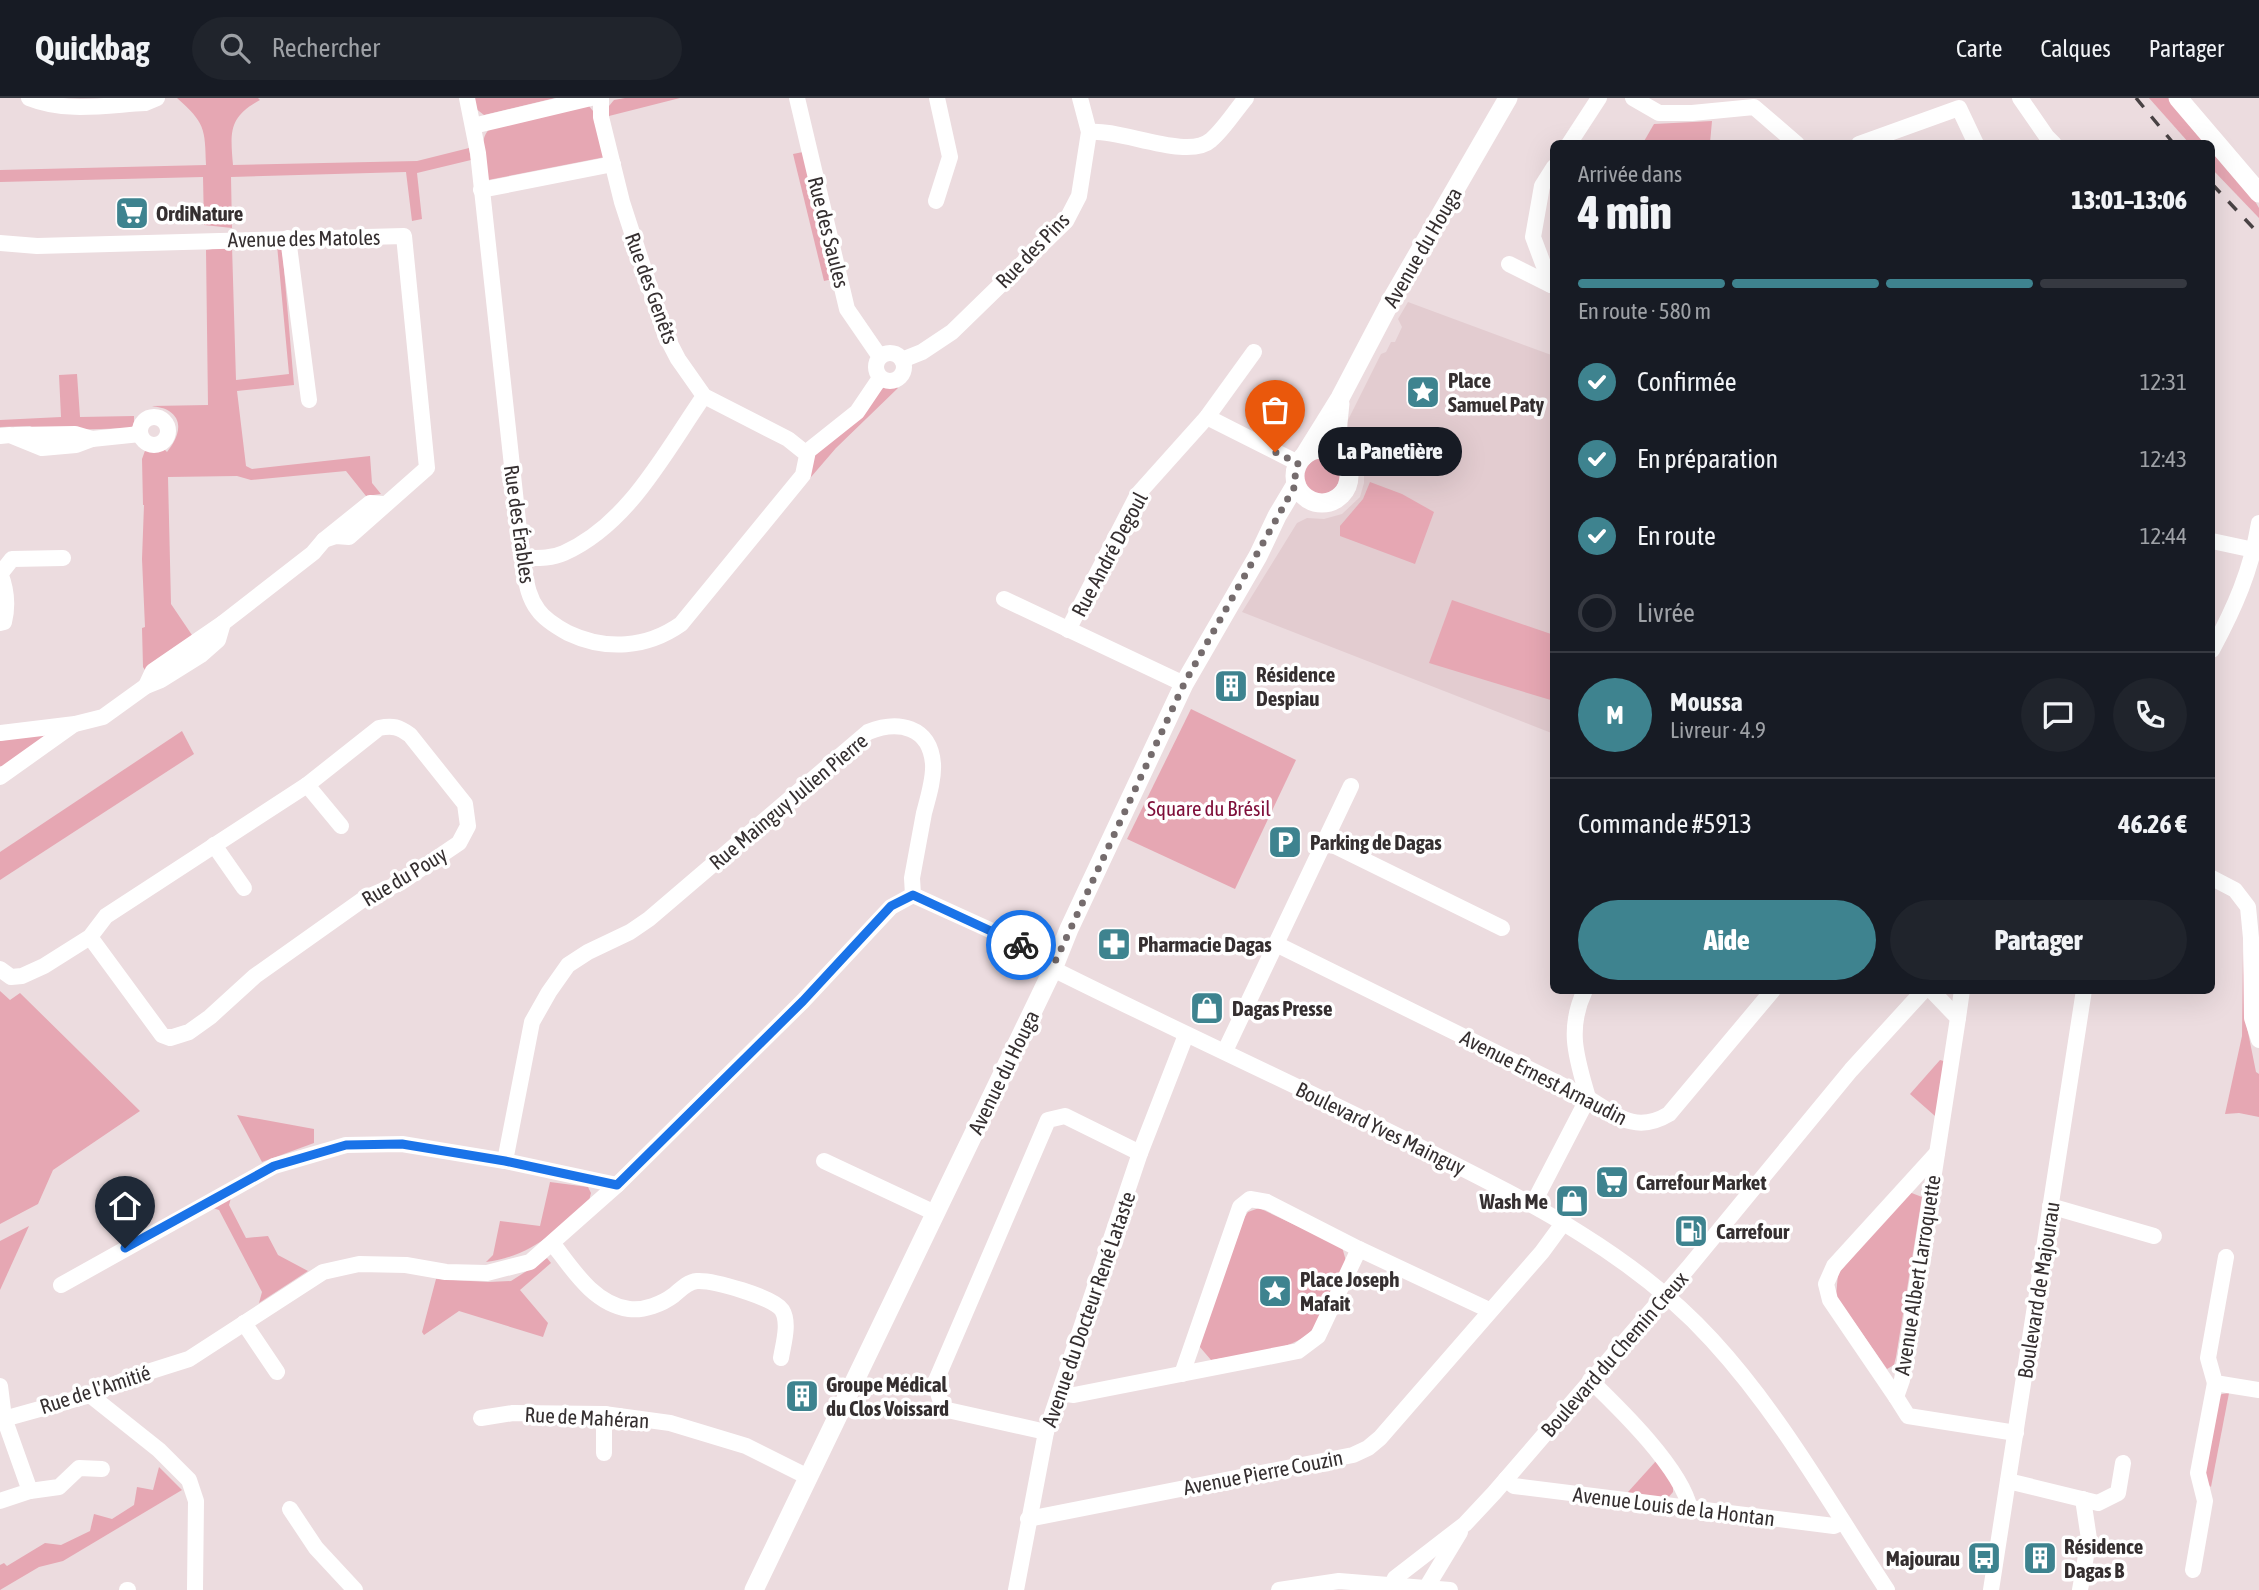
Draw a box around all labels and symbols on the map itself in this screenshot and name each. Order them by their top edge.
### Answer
street label: Rue des Saules [804,174,854,290]
street label: Avenue du Houga [1378,183,1466,311]
supermarket icon: OrdiNature [113,194,151,232]
place label: OrdiNature [156,201,243,225]
street label: Rue des Pins [990,207,1074,293]
street label: Avenue des Matoles [227,225,381,251]
street label: Rue des Genêts [621,229,683,347]
place label: Place Samuel Paty [1448,368,1545,416]
place icon: Place Samuel Paty [1404,373,1442,411]
pin [1245,380,1305,452]
callout: La Panetière [1317,428,1460,476]
street label: Rue des Érables [500,463,540,585]
street label: Rue André Degoul [1066,487,1152,620]
place label: Résidence Despiau [1256,662,1335,710]
building icon: Résidence Despiau [1212,667,1250,705]
street label: Rue Mainguy Julien Pierre [704,728,872,874]
park label: Square du Brésil [1147,796,1271,820]
parking icon: Parking de Dagas [1266,823,1304,861]
place label: Parking de Dagas [1310,830,1442,854]
street label: Rue du Pouy [357,841,451,911]
courier [986,910,1056,980]
pharmacy icon: Pharmacie Dagas [1095,925,1133,963]
place label: Pharmacie Dagas [1138,932,1272,956]
shop icon: Dagas Presse [1188,989,1226,1027]
place label: Dagas Presse [1232,996,1333,1020]
street label: Avenue du Houga [963,1006,1043,1138]
street label: Avenue Ernest Arnaudin [1457,1025,1631,1129]
street label: Boulevard Yves Mainguy [1292,1077,1470,1180]
supermarket icon: Carrefour Market [1593,1163,1631,1201]
place label: Carrefour Market [1636,1170,1766,1194]
street label: Avenue Albert Larroquette [1889,1173,1945,1377]
pin [95,1176,155,1248]
shop icon: Wash Me [1553,1182,1591,1220]
street label: Avenue du Docteur René Lataste [1036,1188,1140,1430]
place label: Wash Me [1479,1189,1548,1213]
street label: Boulevard de Majourau [2012,1200,2064,1380]
fuel station icon: Carrefour [1672,1212,1710,1250]
place label: Carrefour [1716,1219,1790,1243]
street label: Boulevard du Chemin Creux [1536,1266,1693,1441]
place label: Place Joseph Mafait [1300,1267,1399,1315]
place icon: Place Joseph Mafait [1256,1272,1294,1310]
street label: Rue de l'Amitié [37,1360,153,1418]
place label: Groupe Médical du Clos Voissard [826,1372,949,1420]
building icon: Groupe Médical du Clos Voissard [783,1377,821,1415]
street label: Rue de Mahéran [524,1402,650,1432]
street label: Avenue Pierre Couzin [1181,1445,1345,1499]
street label: Avenue Louis de la Hontan [1572,1482,1776,1530]
place label: Résidence Dagas B [2064,1534,2143,1582]
bus stop icon: Majourau [1965,1539,2003,1577]
building icon: Résidence Dagas B [2021,1539,2059,1577]
place label: Majourau [1886,1546,1960,1570]

